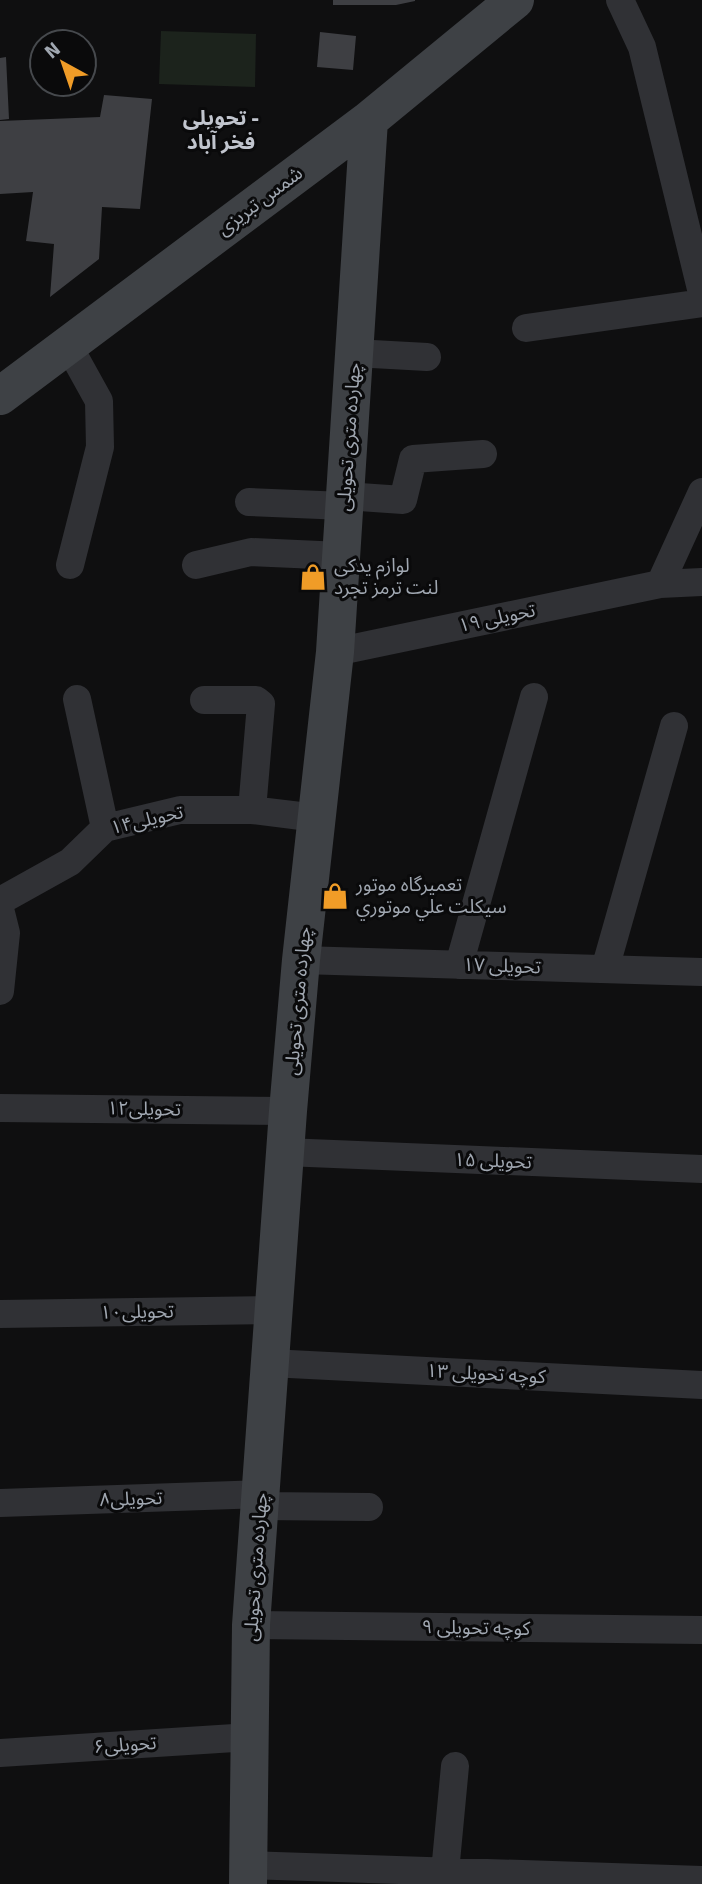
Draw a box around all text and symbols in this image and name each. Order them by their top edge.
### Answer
north arrow [28,28,98,98]
text: N [40,37,65,64]
district label: تحویلی - فخر آباد [183,105,259,155]
street label: شمس تبریزی [212,161,308,241]
street label: چهارده متری تحویلی [332,362,366,512]
place label: لوازم یدکی لنت ترمز تجرد [334,554,438,600]
shop icon: لوازم یدکی لنت ترمز تجرد [298,562,328,592]
street label: تحویلی ۱۹ [456,598,538,638]
street label: تحویلی۱۴ [108,800,186,840]
place label: تعميرگاه موتور سيكلت علي موتوري [355,873,507,921]
shop icon: تعميرگاه موتور سيكلت علي موتوري [320,881,350,911]
street label: چهارده متری تحویلی [280,926,317,1076]
street label: تحویلی ۱۷ [463,953,541,979]
street label: تحویلی۱۲ [107,1096,181,1122]
street label: تحویلی ۱۵ [454,1148,532,1174]
street label: تحویلی۱۰ [100,1299,174,1325]
street label: کوچه تحویلی ۱۳ [426,1359,547,1389]
street label: تحویلی۸ [99,1486,163,1512]
street label: چهارده متری تحویلی [239,1492,273,1642]
street label: کوچه تحویلی ۹ [422,1615,532,1641]
street label: تحویلی۶ [93,1731,157,1759]

